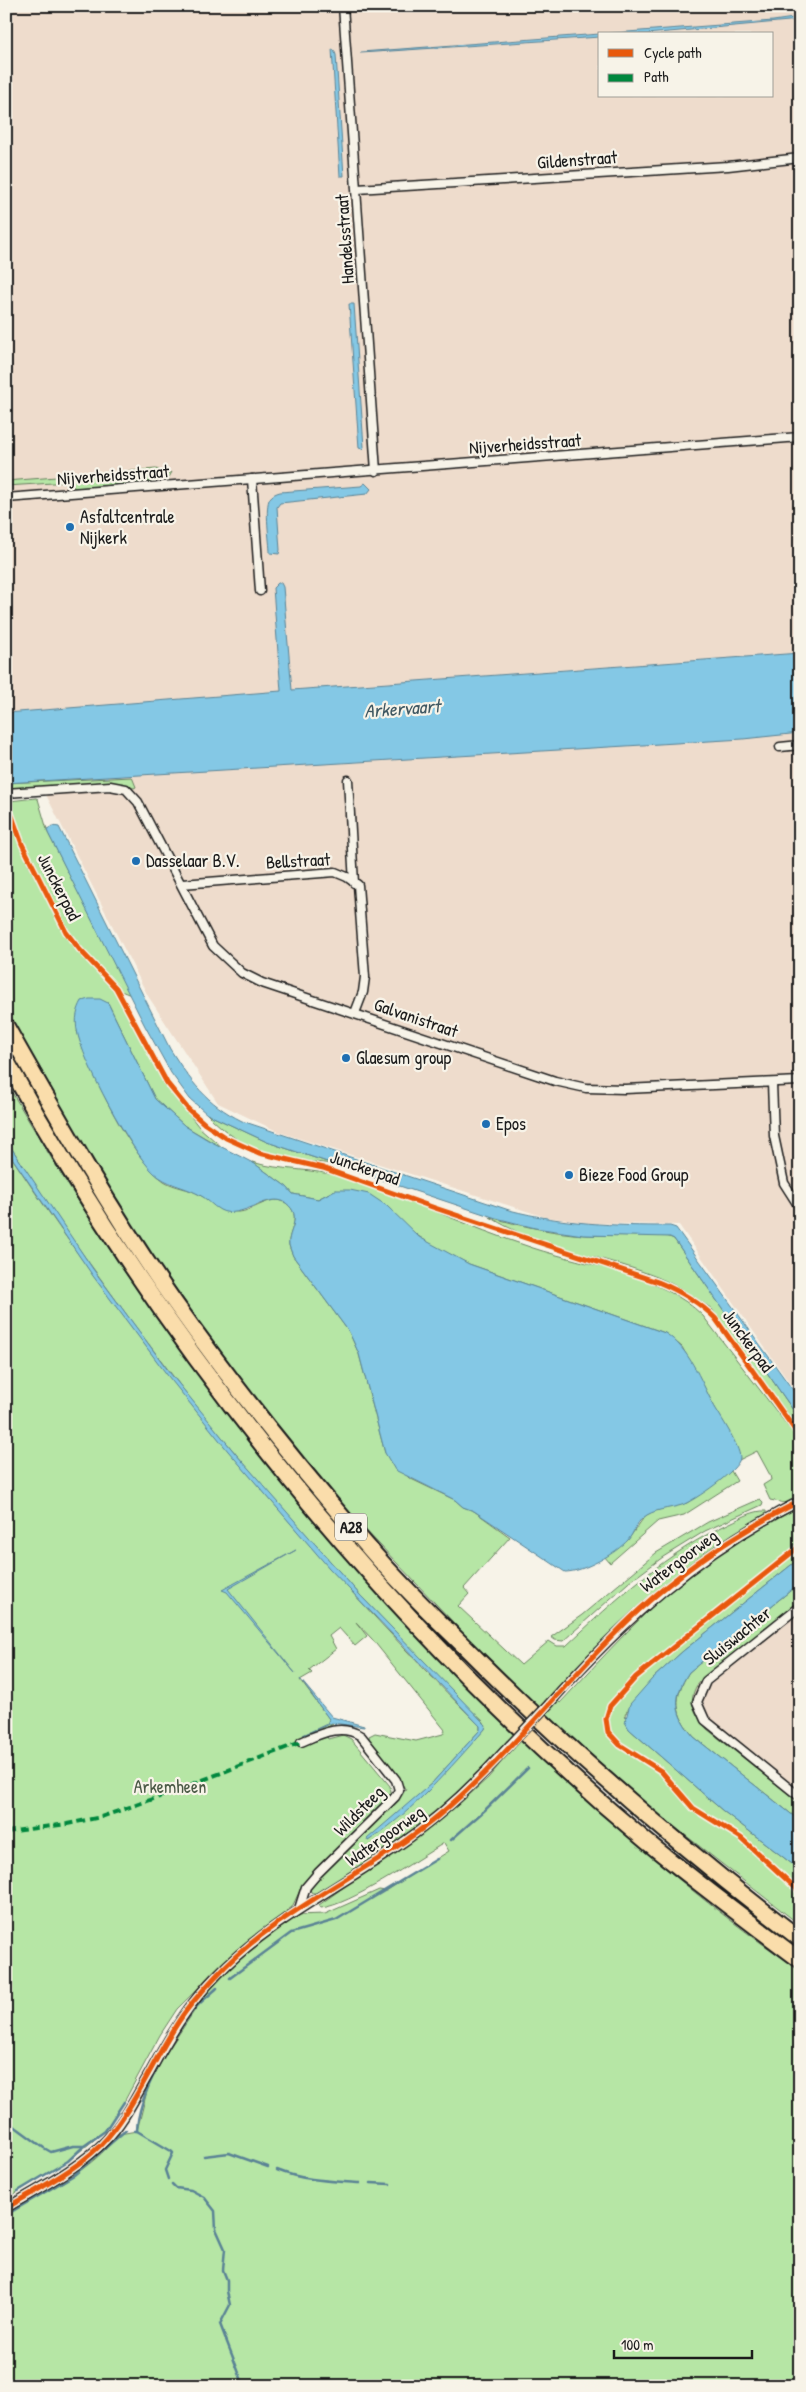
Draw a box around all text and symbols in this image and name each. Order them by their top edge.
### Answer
legend [598,32,774,98]
text: Cycle path [644,42,702,63]
text: Path [644,66,669,87]
street label: Gildenstraat [536,144,619,175]
street label: Handelsstraat [329,193,360,285]
street label: Nijverheidsstraat [468,427,583,460]
street label: Nijverheidsstraat [56,458,171,491]
place label: Asfaltcentrale Nijkerk [80,504,175,550]
marker: Asfaltcentrale Nijkerk [64,521,76,533]
water label: Arkervaart [363,692,443,724]
street label: Bellstraat [265,846,332,875]
place label: Dasselaar B.V. [146,848,240,873]
street label: Junckerpad [32,849,87,925]
marker: Dasselaar B.V. [130,855,142,867]
street label: Galvanistraat [371,992,462,1044]
place label: Glaesum group [356,1045,452,1070]
marker: Glaesum group [340,1052,352,1064]
place label: Epos [496,1111,526,1136]
marker: Epos [480,1118,492,1130]
street label: Junckerpad [327,1144,403,1191]
place label: Bieze Food Group [579,1162,689,1187]
marker: Bieze Food Group [563,1169,575,1181]
street label: Junckerpad [717,1304,780,1377]
road number: A28 [335,1514,367,1540]
street label: Watergoorweg [635,1523,723,1598]
street label: Sluiswachter [697,1600,776,1671]
park label: Arkemheen [134,1774,206,1799]
street label: Wildsteeg [328,1780,390,1842]
street label: Watergoorweg [340,1799,429,1872]
scale bar [614,2327,751,2359]
text: 100 m [621,2334,654,2355]

